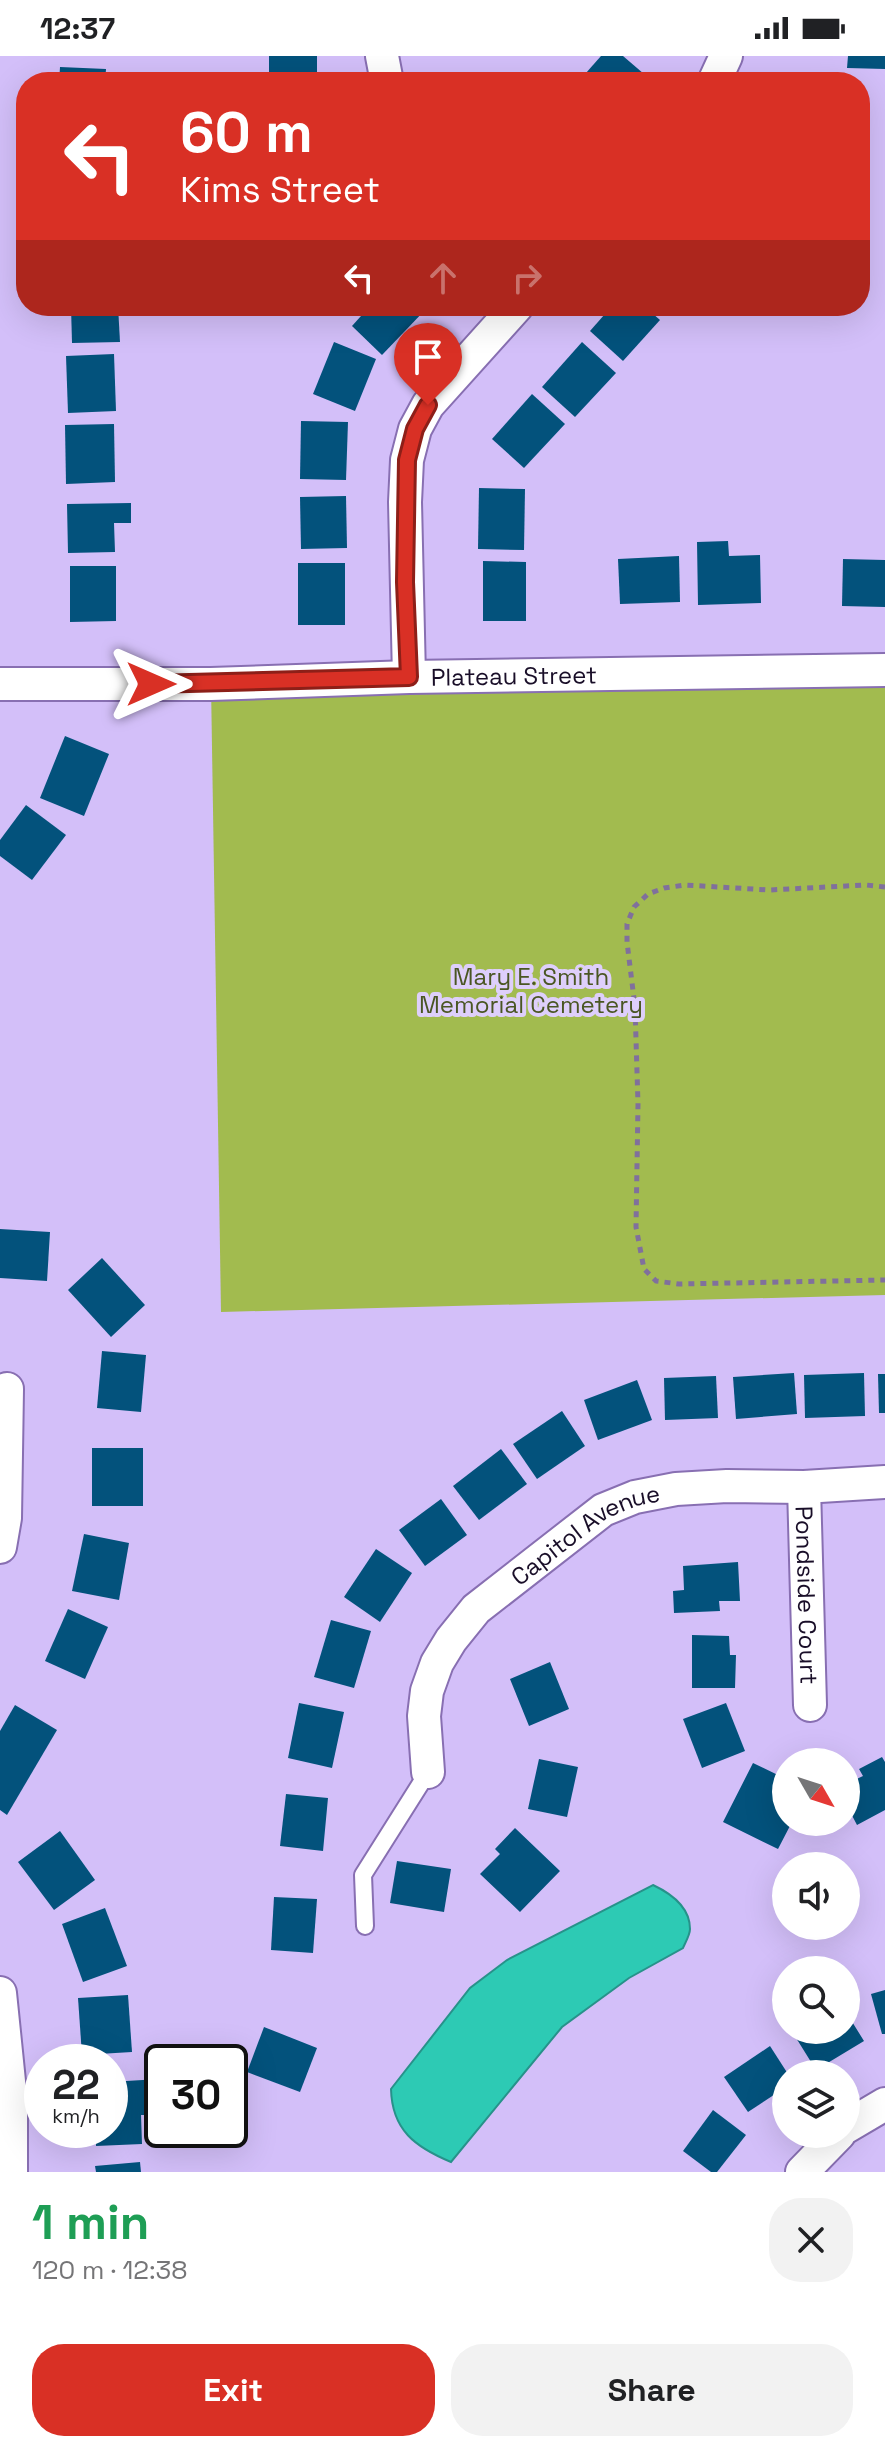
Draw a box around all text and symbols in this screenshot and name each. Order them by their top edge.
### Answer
text: 12:37 [40,9,115,48]
text: 60 m [180,97,313,168]
icon: left [48,104,152,208]
text: Kims Street [180,167,380,213]
icon: left [337,256,381,300]
icon: ahead [421,256,465,300]
icon: right [505,256,549,300]
pin [394,323,462,405]
icon: arrive [406,335,450,379]
position arrow [109,642,193,726]
street label: Plateau Street [431,659,597,692]
park label: Mary E. Smith Memorial Cemetery [419,961,643,1020]
street label: Capitol Avenue [504,1477,662,1592]
street label: Pondside Court [789,1505,825,1685]
north arrow [772,1748,860,1836]
map controls [772,1748,860,2148]
button: sound [772,1852,860,1940]
button: search [772,1956,860,2044]
speed limit sign: 30 [144,2044,248,2148]
text: 22 [52,2060,100,2111]
button: layers [772,2060,860,2148]
text: km/h [52,2103,100,2129]
text: 1 min [32,2192,149,2253]
button: close [769,2198,853,2282]
text: 120 m · 12:38 [32,2253,188,2287]
button: Exit [32,2344,435,2436]
button: Share [451,2344,853,2436]

